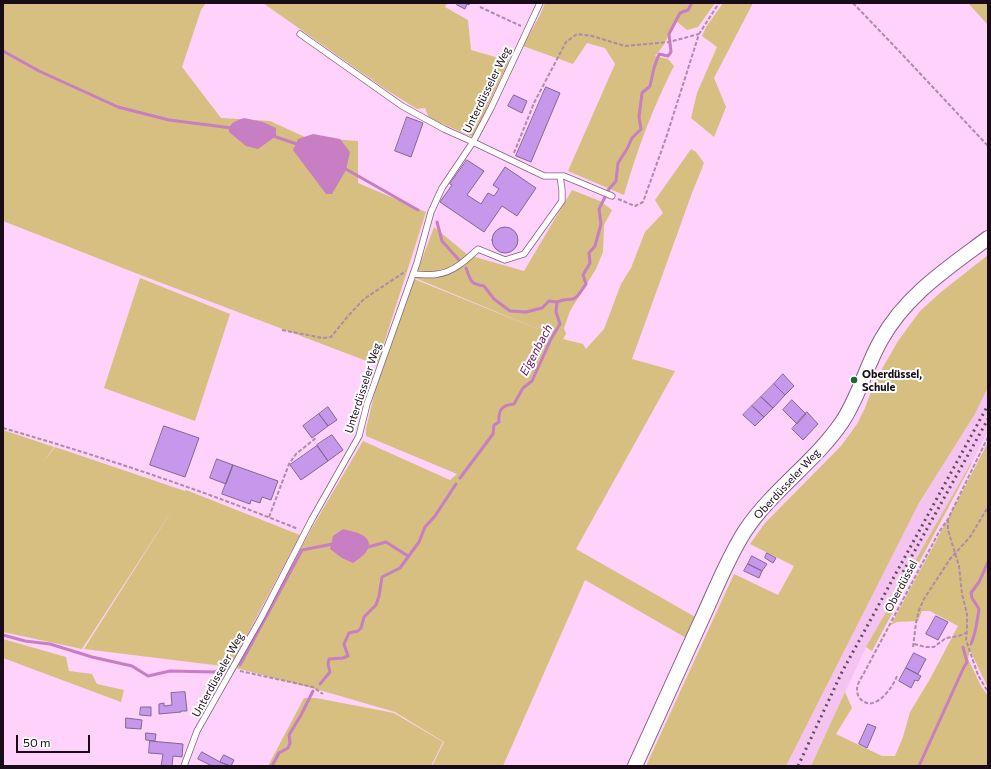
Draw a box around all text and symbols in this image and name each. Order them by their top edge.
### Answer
street label: Unterdüsseler Weg [460,45,514,135]
water label: Eigenbach [517,322,555,378]
street label: Unterdüsseler Weg [342,341,384,435]
place label: Oberdüssel, Schule [862,367,922,393]
marker: Oberdüssel, Schule [849,375,859,385]
street label: Oberdüsseler Weg [751,446,823,522]
street label: Oberdüssel [882,558,920,614]
street label: Unterdüsseler Weg [189,631,247,719]
scale bar [18,727,92,753]
text: 50 m [23,735,51,749]

